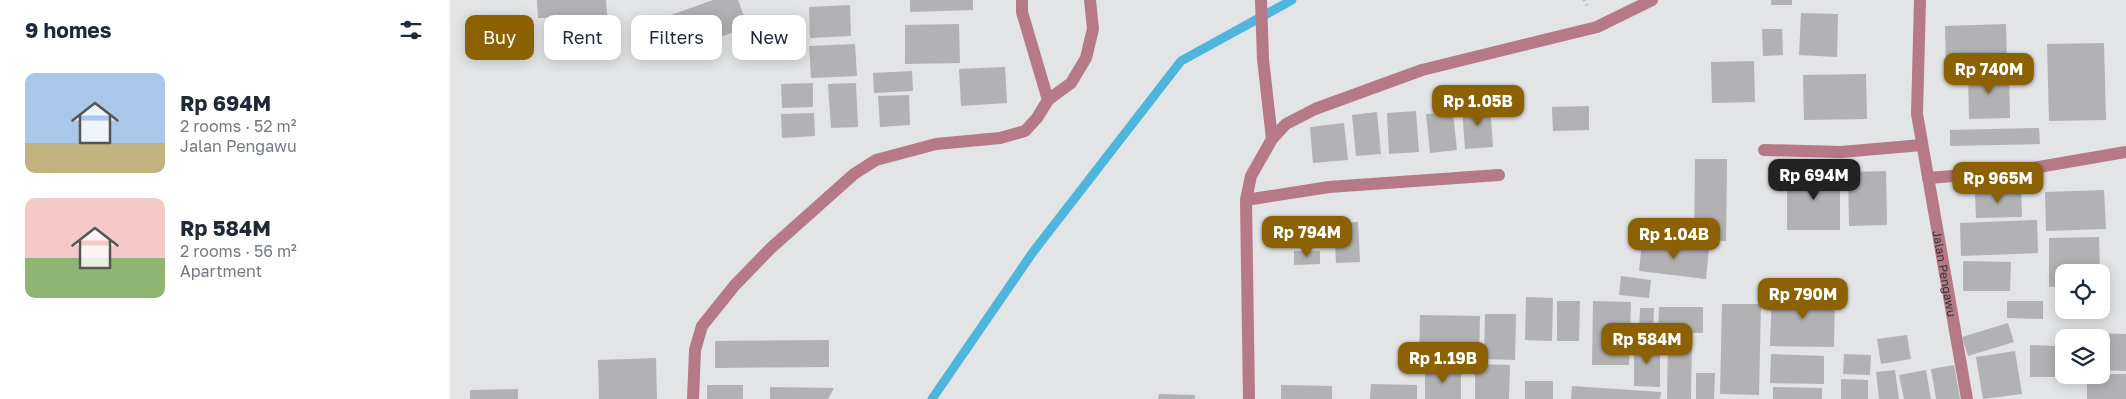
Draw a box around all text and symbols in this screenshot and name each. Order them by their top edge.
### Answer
chip: Buy [465,15,534,60]
chip: Rent [544,15,621,60]
chip: Filters [631,15,722,60]
chip: New [732,15,806,60]
icon: filters [397,16,425,44]
text: 9 homes [25,17,111,43]
pin: Rp 740M [1943,52,2035,95]
text: Rp 740M [1955,59,2023,79]
pin: Rp 1.05B [1426,84,1530,127]
text: Rp 694M [180,90,271,116]
text: Rp 1.05B [1443,91,1513,111]
icon: home [65,93,125,153]
text: 2 rooms · 52 m² [180,116,296,136]
text: Jalan Pengawu [180,136,297,156]
pin: Rp 694M [1768,158,1860,201]
pin: Rp 965M [1952,162,2044,204]
text: Rp 694M [1779,165,1849,185]
text: Rp 965M [1963,168,2033,188]
text: Rp 584M [180,215,271,241]
pin: Rp 794M [1261,216,1353,258]
icon: home [65,218,125,278]
pin: Rp 1.04B [1622,218,1726,260]
text: Rp 794M [1273,222,1341,242]
text: Rp 1.04B [1639,224,1709,244]
street label: Jalan Pengawu [1930,229,1960,318]
text: 2 rooms · 56 m² [180,241,297,261]
text: Apartment [180,261,262,281]
map controls [2055,264,2110,384]
button: locate [2055,264,2110,319]
pin: Rp 790M [1757,278,1849,320]
text: Rp 790M [1769,284,1837,304]
pin: Rp 584M [1601,322,1693,365]
text: Rp 584M [1612,329,1682,349]
button: layers [2055,329,2110,384]
pin: Rp 1.19B [1391,342,1495,384]
text: Rp 1.19B [1409,348,1477,368]

